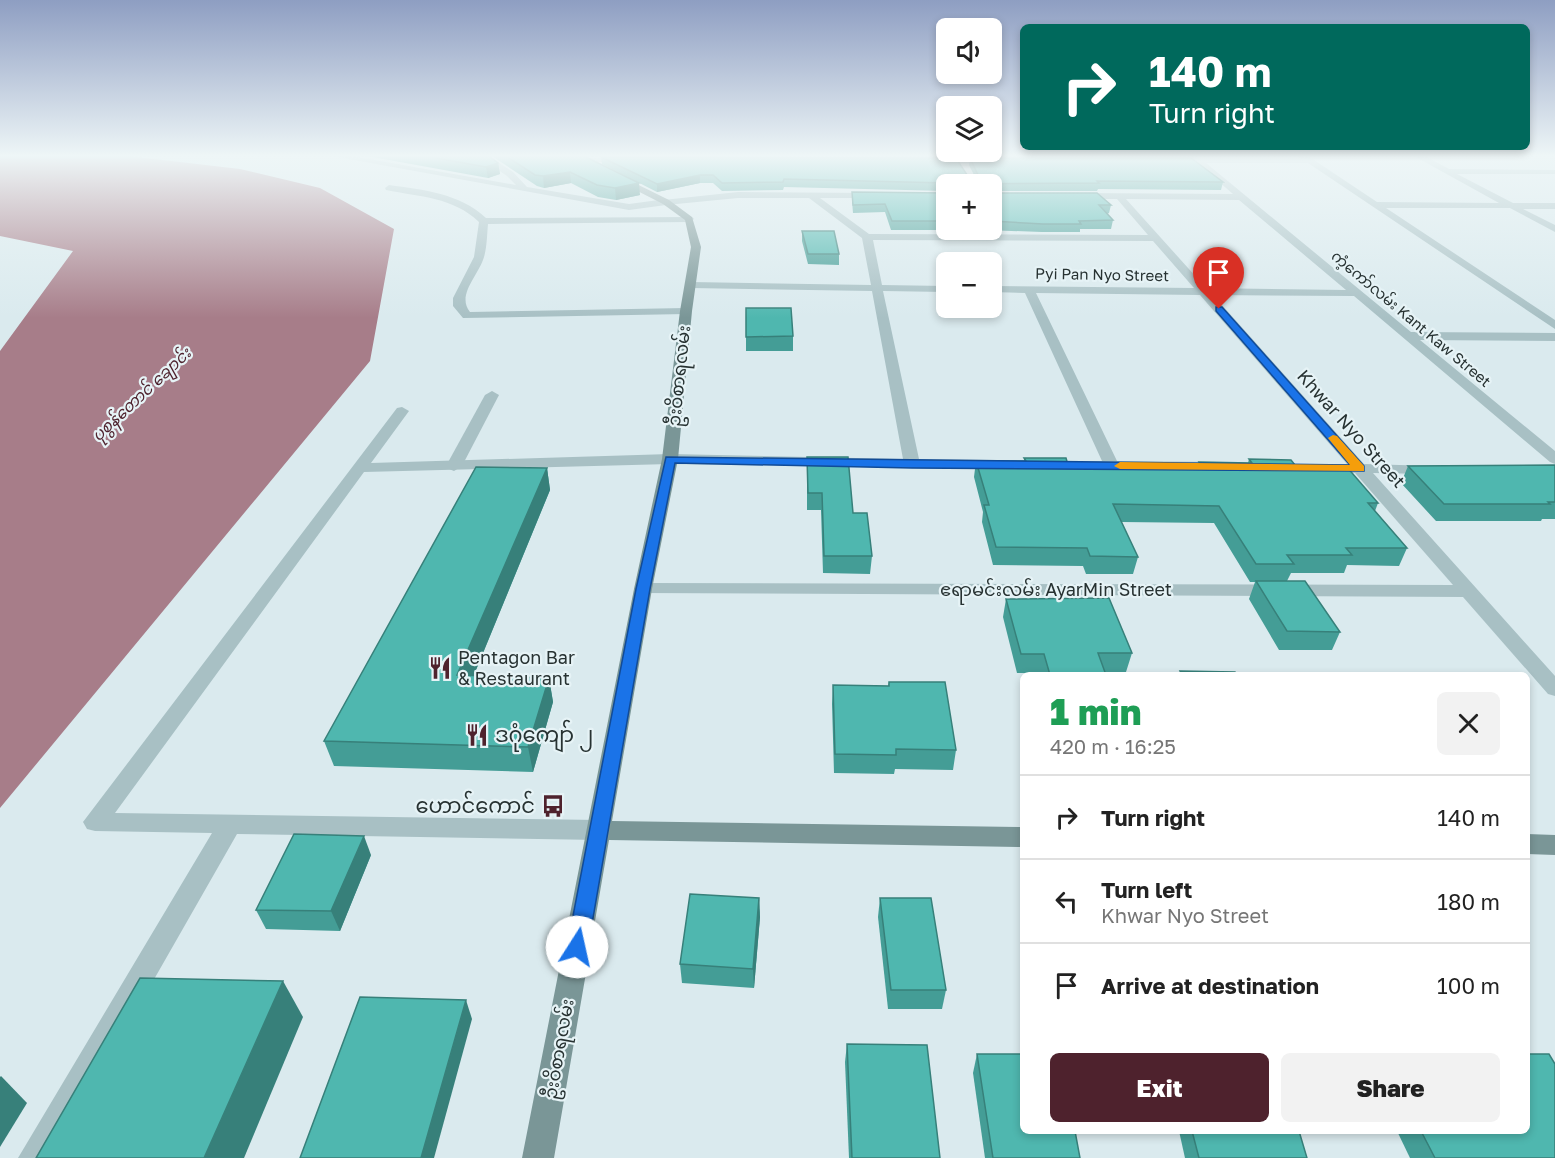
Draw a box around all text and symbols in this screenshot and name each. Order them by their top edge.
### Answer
map controls [936,18,1002,318]
button: sound [936,18,1002,84]
text: 140 m [1149,46,1271,96]
icon: right [1050,48,1128,126]
button: layers [936,96,1002,162]
text: Turn right [1149,97,1275,129]
button: + [936,174,1002,240]
street label: ကံ့ကော်လမ်း Kant Kaw Street [1327,246,1495,392]
pin [1193,247,1244,309]
button: − [936,252,1002,318]
icon: arrive [1202,256,1235,289]
street label: Pyi Pan Nyo Street [1035,264,1169,284]
street label: ဦးဝိစာရလမ်း [660,324,699,428]
water label: ပုစွန်တောင် ချောင်း [87,341,199,448]
street label: Khwar Nyo Street [1293,365,1411,492]
street label: ဧရာမင်းလမ်း AyarMin Street [940,577,1172,605]
place label: Pentagon Bar & Restaurant [458,646,575,689]
restaurant icon: Pentagon Bar & Restaurant [427,655,453,681]
text: 1 min [1050,690,1141,733]
button: close [1437,692,1500,755]
place label: ဒဂုံကျော် ၂ [495,719,593,753]
restaurant icon: ဒဂုံကျော် ၂ [464,722,490,748]
text: 420 m · 16:25 [1050,734,1176,758]
place label: ဟောင်ကောင် [415,790,535,818]
bus stop icon: ဟောင်ကောင် [540,793,566,819]
icon: right [1050,801,1083,834]
text: Turn right [1101,804,1205,831]
text: 140 m [1437,804,1500,831]
text: Turn left [1101,876,1192,903]
icon: left [1050,885,1083,918]
text: 180 m [1437,888,1500,915]
text: Khwar Nyo Street [1101,903,1269,927]
position arrow [545,915,609,979]
icon: arrive [1050,969,1083,1002]
text: Arrive at destination [1101,972,1319,999]
text: 100 m [1437,972,1500,999]
street label: ဦးဝိစာရလမ်း [536,997,583,1102]
button: Exit [1050,1053,1269,1122]
button: Share [1281,1053,1500,1122]

